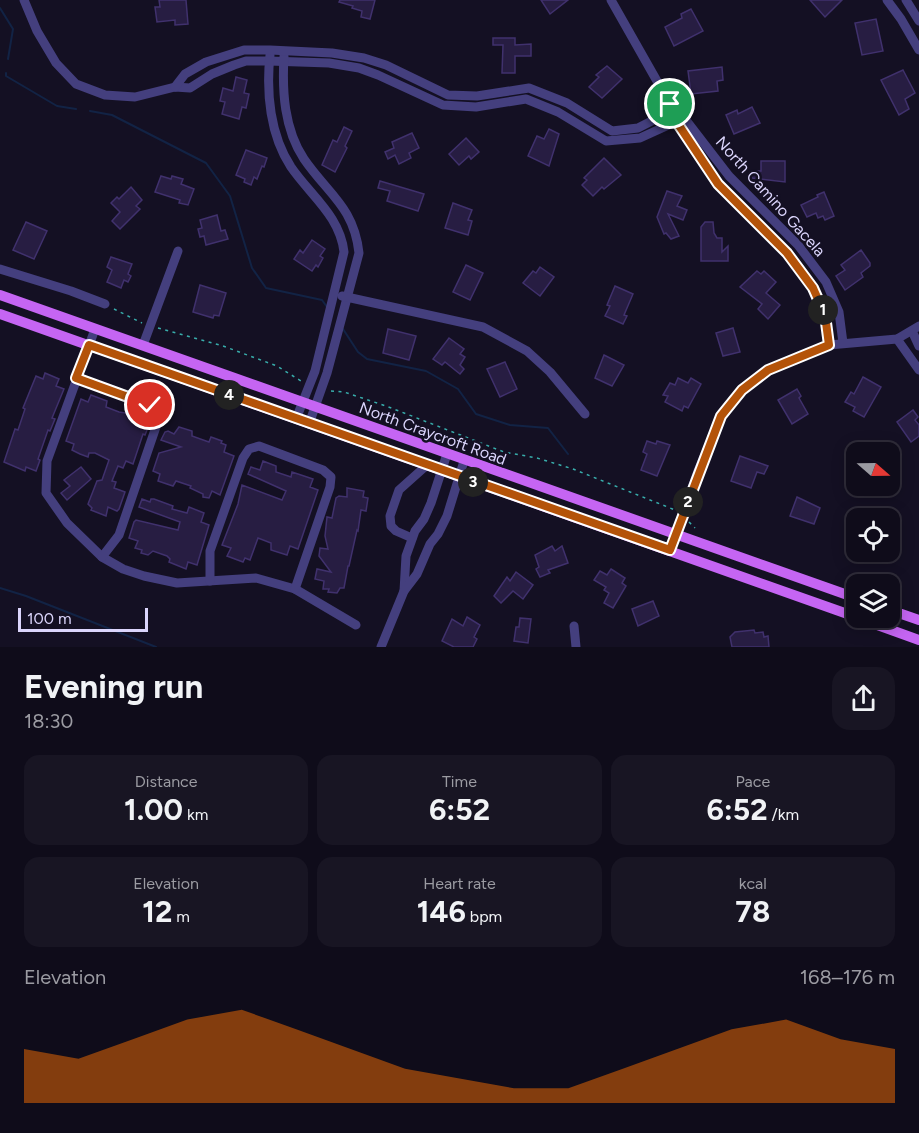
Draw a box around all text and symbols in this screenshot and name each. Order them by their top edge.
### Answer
pin [644,78,695,129]
icon: arrive [653,87,686,120]
street label: North Camino Gacela [712,133,829,260]
pin: 1 [808,295,838,325]
text: 1 [820,300,826,319]
pin [124,379,175,430]
pin: 4 [214,380,244,410]
text: 4 [224,385,234,404]
icon: check [133,388,166,421]
street label: North Craycroft Road [357,398,509,469]
north arrow [846,442,900,496]
map controls [846,442,900,628]
pin: 3 [458,467,488,497]
text: 3 [469,472,477,491]
pin: 2 [673,487,703,517]
text: 2 [683,492,693,511]
button: locate [846,508,900,562]
button: layers [846,574,900,628]
scale bar [18,605,148,632]
text: 100 m [27,609,72,628]
text: Evening run [24,667,203,706]
button: share [832,667,895,730]
text: 18:30 [24,709,73,733]
text: Distance [135,772,198,791]
text: Time [442,772,477,791]
text: Pace [736,772,770,791]
text: 1.00 [124,791,183,828]
text: 6:52 [429,791,490,828]
text: 6:52 [706,791,768,828]
text: km [183,805,208,824]
text: /km [768,805,799,824]
text: Elevation [133,874,199,893]
text: Heart rate [423,874,496,893]
text: kcal [739,874,767,893]
text: 12 [142,893,172,930]
text: 146 [417,893,466,930]
text: 78 [735,893,770,930]
text: m [172,907,190,926]
text: bpm [466,907,502,926]
text: Elevation [24,965,106,989]
text: 168–176 m [800,965,895,989]

